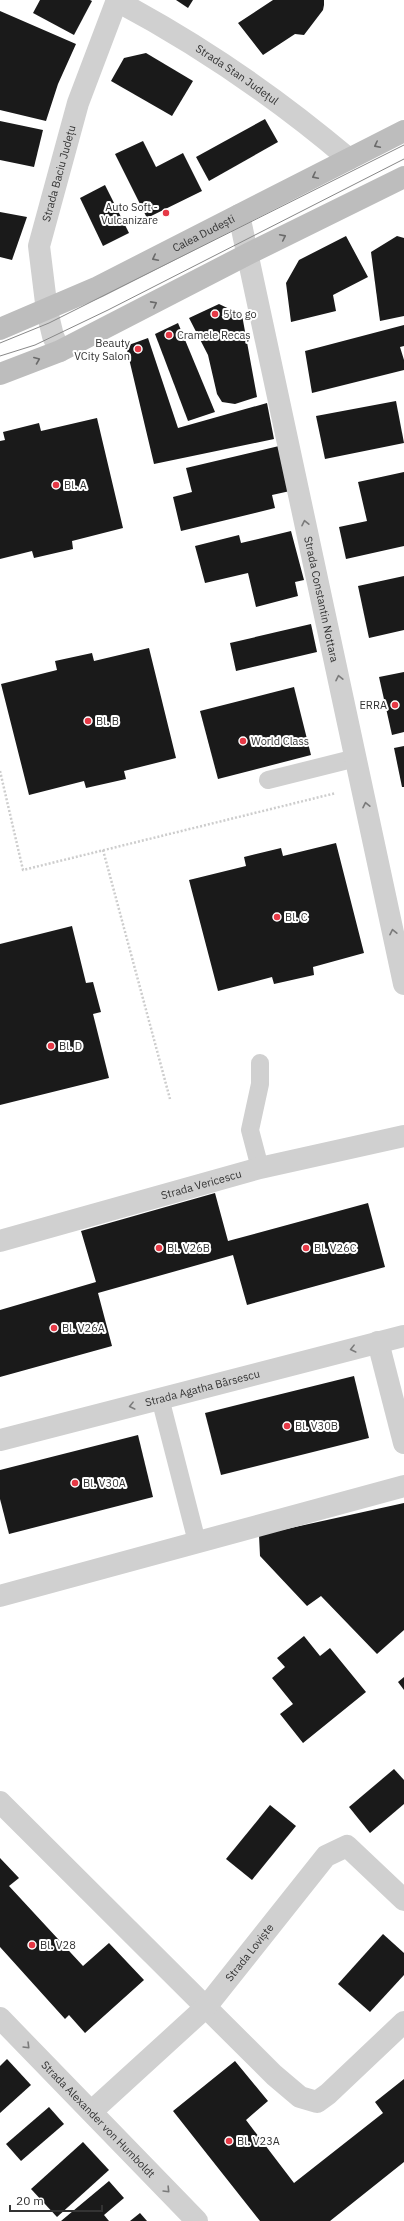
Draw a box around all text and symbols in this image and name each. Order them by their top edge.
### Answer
street label: Strada Stan Județul [193,41,281,108]
street label: Strada Baciu Județu [39,123,79,223]
one-way arrow [373,140,381,147]
one-way arrow [311,171,319,179]
place label: Auto Soft - Vulcanizare [101,200,158,227]
marker: Auto Soft - Vulcanizare [161,208,171,218]
street label: Calea Dudești [170,212,237,255]
one-way arrow [279,234,286,242]
one-way arrow [152,253,159,261]
one-way arrow [149,301,157,308]
place label: 5 to go [223,307,257,321]
marker: 5 to go [210,309,220,319]
place label: Cramele Recaș [177,328,251,342]
marker: Cramele Recaș [164,330,174,340]
place label: Beauty VCity Salon [74,336,131,363]
marker: Beauty VCity Salon [133,344,143,354]
one-way arrow [33,357,40,365]
place label: Bl. A [64,478,87,492]
marker: Bl. A [51,480,61,490]
one-way arrow [302,520,310,527]
street label: Strada Constantin Nottara [301,535,342,664]
one-way arrow [335,675,343,681]
place label: ERRA [359,698,387,712]
marker: ERRA [390,700,400,710]
place label: Bl. B [96,714,119,728]
marker: Bl. B [83,716,93,726]
place label: World Class [251,734,309,748]
marker: World Class [238,736,248,746]
one-way arrow [362,802,370,808]
place label: Bl. C [285,910,308,924]
marker: Bl. C [272,912,282,922]
one-way arrow [389,929,397,935]
place label: Bl. D [59,1039,82,1053]
marker: Bl. D [46,1041,56,1051]
street label: Strada Vericescu [159,1167,243,1202]
place label: Bl. V26B [167,1241,210,1255]
place label: Bl. V26C [314,1241,357,1255]
marker: Bl. V26B [154,1243,164,1253]
marker: Bl. V26C [301,1243,311,1253]
place label: Bl. V26A [62,1321,105,1335]
marker: Bl. V26A [49,1323,59,1333]
one-way arrow [349,1344,356,1353]
street label: Strada Agatha Bârsescu [144,1366,261,1409]
one-way arrow [129,1401,135,1409]
place label: Bl. V30B [295,1419,338,1433]
marker: Bl. V30B [282,1421,292,1431]
place label: Bl. V30A [83,1476,126,1490]
marker: Bl. V30A [70,1478,80,1488]
street label: Strada Loviște [222,1921,277,1984]
place label: Bl. V28 [40,1938,76,1952]
marker: Bl. V28 [27,1940,37,1950]
one-way arrow [22,2041,30,2049]
street label: Strada Alexander von Humboldt [38,2058,158,2181]
place label: Bl. V23A [237,2134,280,2148]
marker: Bl. V23A [224,2136,234,2146]
one-way arrow [162,2185,169,2193]
scale bar [10,2187,102,2213]
text: 20 m [16,2193,44,2208]

